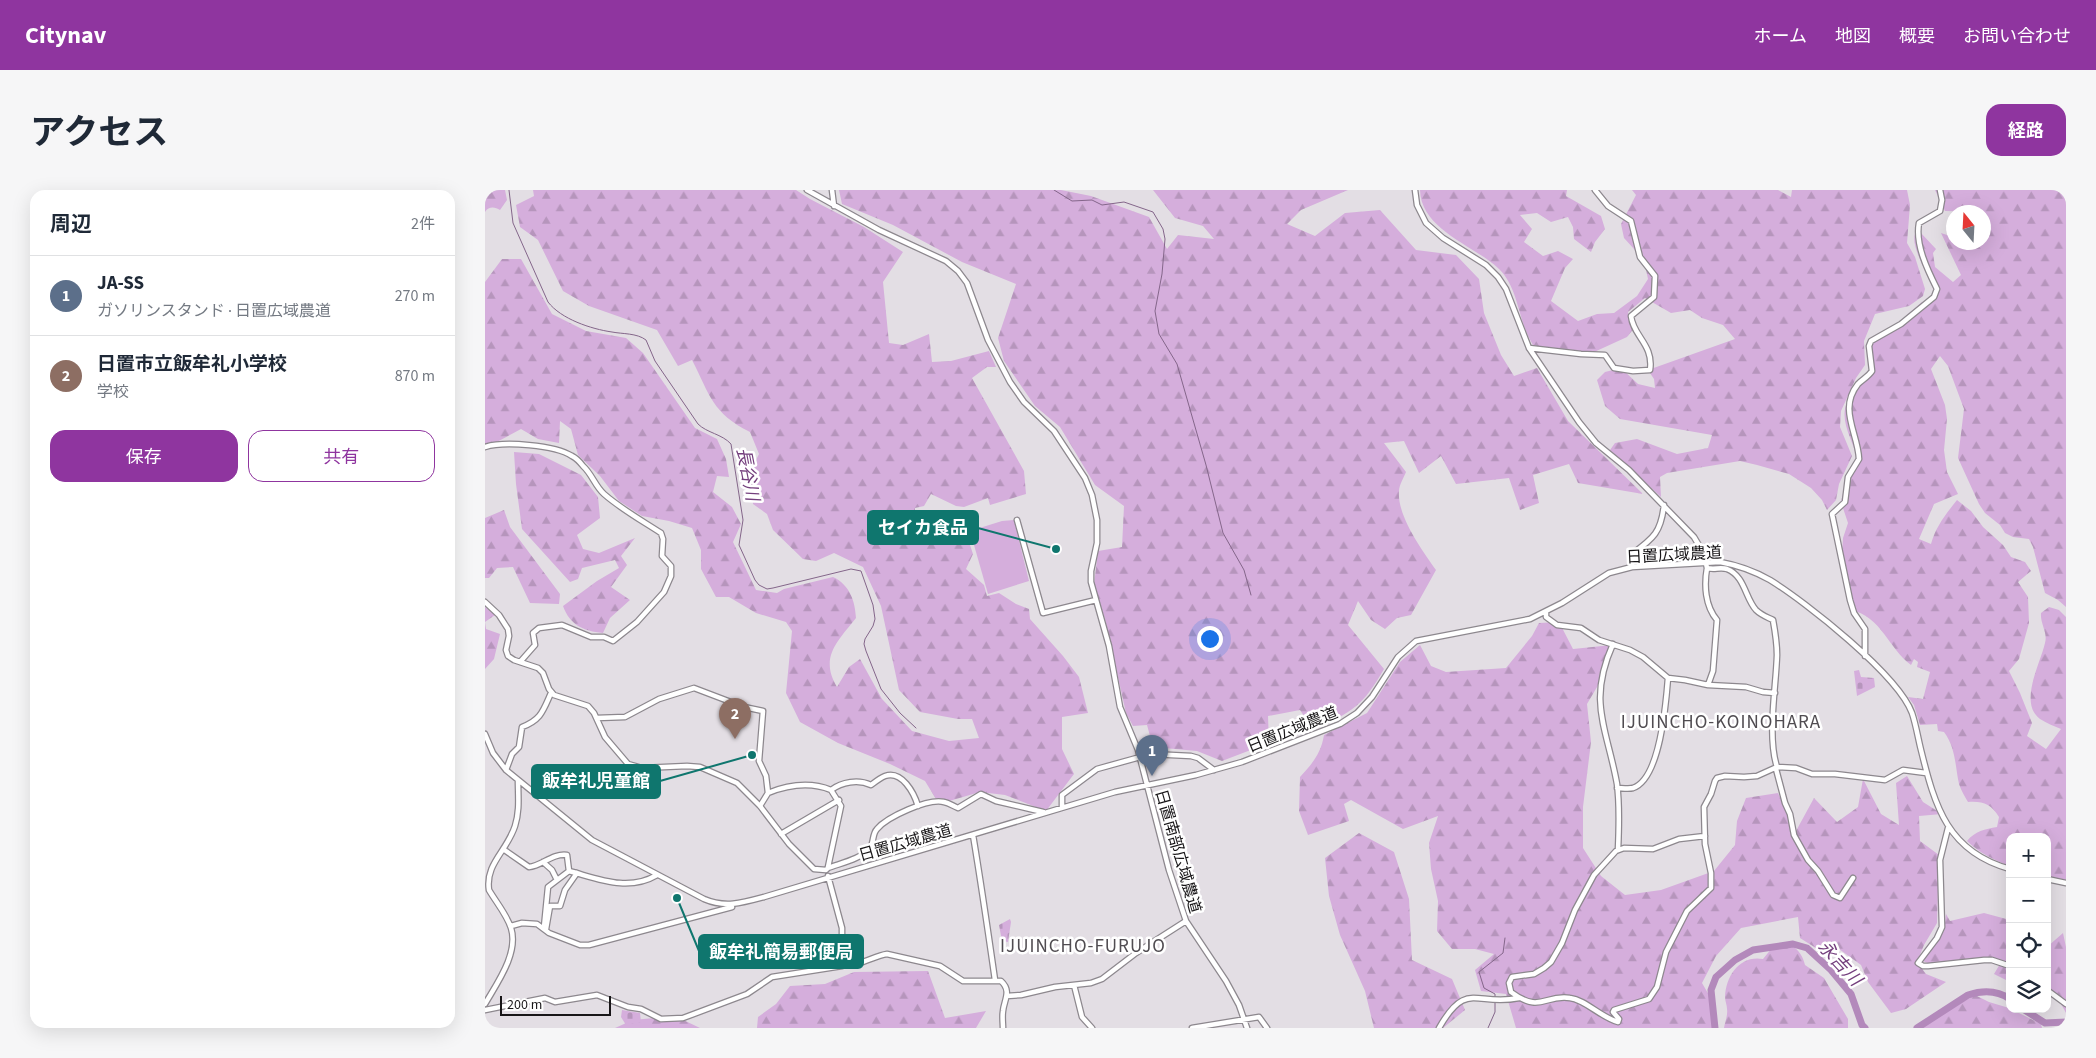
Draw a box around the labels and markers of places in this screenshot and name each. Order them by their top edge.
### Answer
callout: セイカ食品 [868,511,978,544]
pin: 2 [719,698,751,739]
pin: 1 [1136,735,1168,776]
callout: 飯牟礼児童館 [532,765,660,798]
callout: 飯牟礼簡易郵便局 [699,935,863,968]

